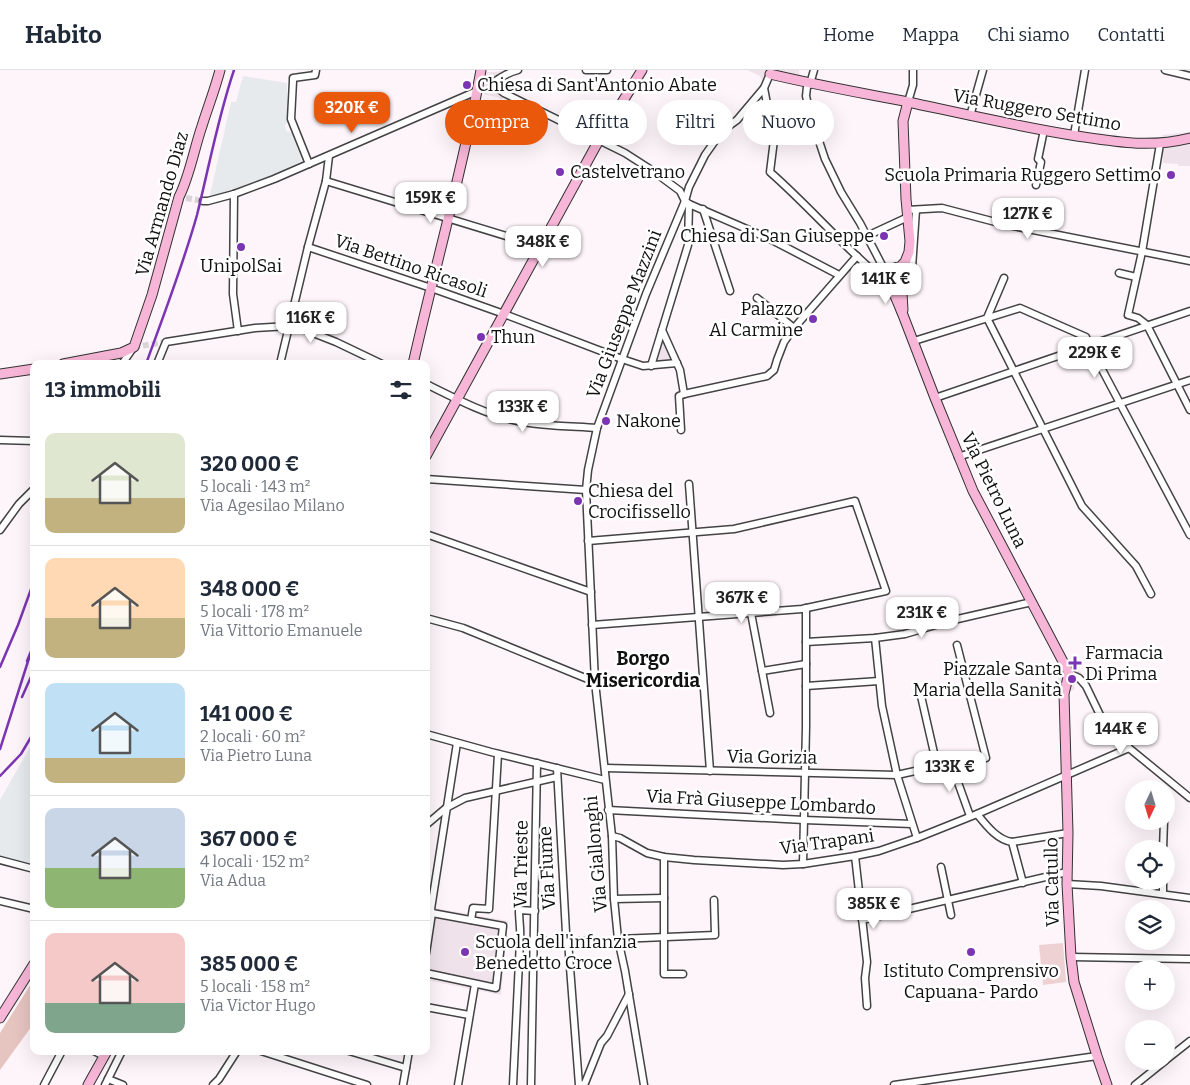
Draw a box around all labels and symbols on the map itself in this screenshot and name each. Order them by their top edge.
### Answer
place label: Chiesa di Sant'Antonio Abate [477,74,717,96]
marker: Chiesa di Sant'Antonio Abate [461,79,473,91]
street label: Via Ruggero Settimo [951,84,1123,136]
pin: 320K € [311,92,393,134]
street label: Via Armando Diaz [131,129,193,279]
place label: Castelvetrano [570,161,685,183]
place label: Scuola Primaria Ruggero Settimo [884,164,1161,186]
marker: Castelvetrano [554,166,566,178]
marker: Scuola Primaria Ruggero Settimo [1165,169,1177,181]
pin: 159K € [390,182,472,224]
pin: 127K € [987,198,1069,240]
place label: Chiesa di San Giuseppe [680,225,874,247]
pin: 348K € [502,226,584,268]
street label: Via Giuseppe Mazzini [582,227,666,401]
street label: Via Bettino Ricasoli [332,229,490,303]
marker: Chiesa di San Giuseppe [878,230,890,242]
marker: UnipolSai [235,241,247,253]
place label: UnipolSai [200,255,282,277]
pin: 141K € [845,262,927,305]
place label: Palazzo Al Carmine [709,298,803,341]
pin: 116K € [270,302,352,344]
marker: Palazzo Al Carmine [807,313,819,325]
place label: Thun [491,326,536,348]
marker: Thun [475,331,487,343]
pin: 229K € [1054,336,1136,379]
pin: 133K € [482,390,564,433]
place label: Nakone [616,410,681,432]
marker: Nakone [600,415,612,427]
street label: Via Pietro Luna [956,429,1032,552]
place label: Chiesa del Crocifissello [588,480,691,523]
marker: Chiesa del Crocifissello [572,495,584,507]
pin: 367K € [701,582,783,624]
pin: 231K € [881,596,963,639]
place label: Farmacia Di Prima [1085,642,1163,685]
district label: Borgo Misericordia [586,647,701,692]
marker: Farmacia Di Prima [1069,657,1081,669]
place label: Piazzale Santa Maria della Sanità [913,658,1062,701]
marker: Piazzale Santa Maria della Sanità [1066,673,1078,685]
pin: 144K € [1080,712,1162,755]
street label: Via Gorizia [727,745,818,769]
pin: 133K € [909,750,991,793]
north arrow [1125,780,1175,830]
street label: Via Frà Giuseppe Lombardo [646,785,876,819]
street label: Via Giallonghi [580,795,612,913]
street label: Via Trieste [509,820,533,908]
street label: Via Trapani [778,825,876,859]
street label: Via Fiume [534,826,560,910]
street label: Via Catullo [1040,837,1064,927]
pin: 385K € [833,888,915,930]
place label: Scuola dell'infanzia Benedetto Croce [475,931,637,974]
marker: Scuola dell'infanzia Benedetto Croce [459,946,471,958]
marker: Istituto Comprensivo Capuana- Pardo [965,946,977,958]
place label: Istituto Comprensivo Capuana- Pardo [883,960,1059,1003]

